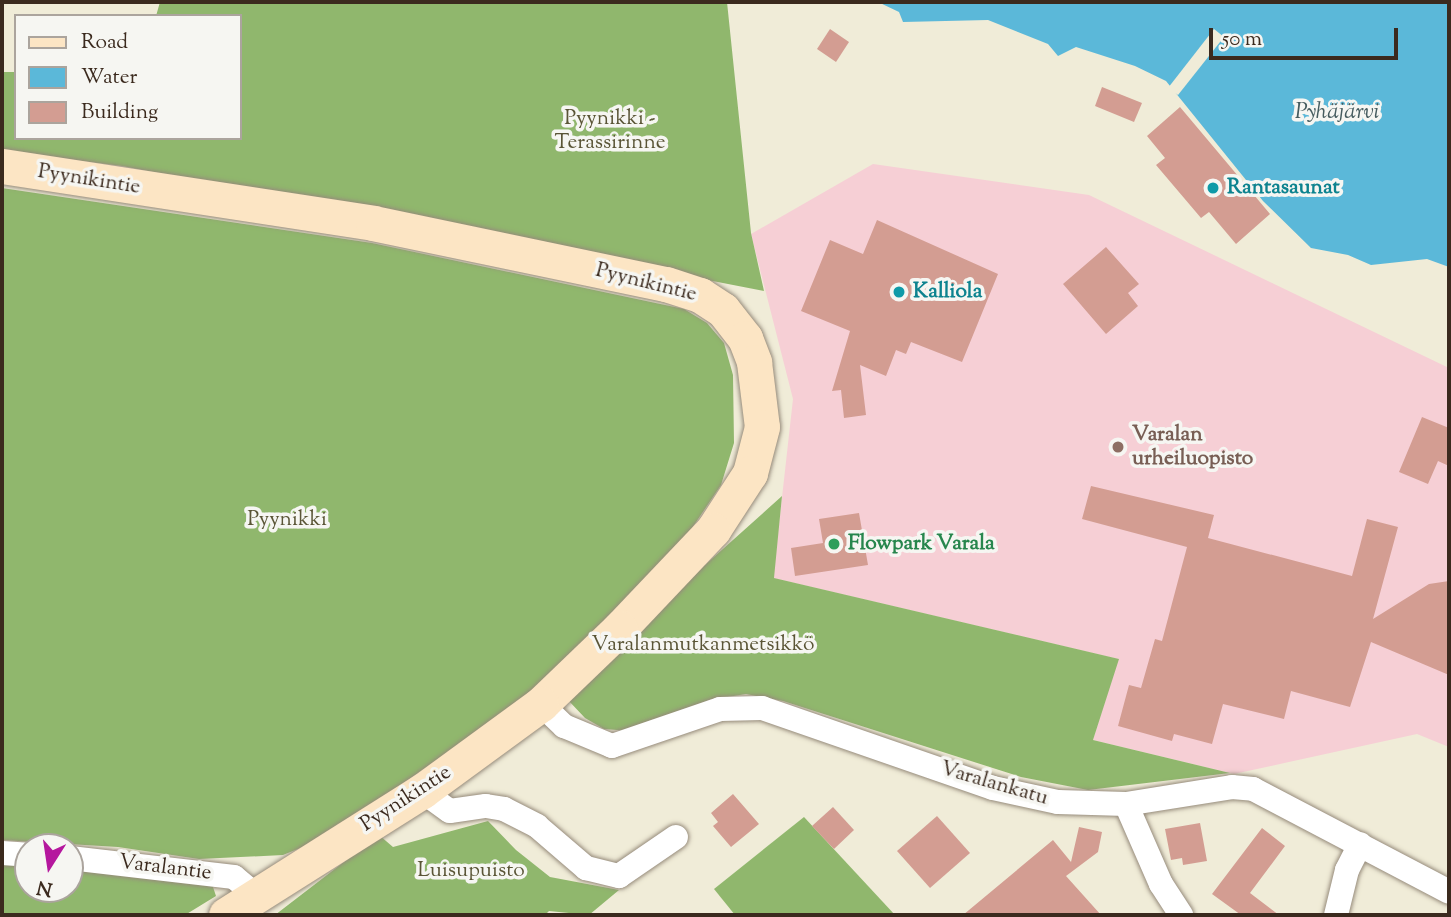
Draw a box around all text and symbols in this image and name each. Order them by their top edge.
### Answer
legend [14,14,242,140]
scale bar [1213,14,1402,58]
text: 50 m [1222,25,1262,55]
text: Road [81,28,128,58]
text: Water [81,63,137,93]
text: Building [81,98,158,128]
water label: Pyhäjärvi [1295,99,1379,127]
park label: Pyynikki - Terassirinne [555,106,665,156]
street label: Pyynikintie [36,159,142,201]
place label: Rantasaunat [1227,175,1340,201]
marker: Rantasaunat [1205,180,1221,196]
street label: Pyynikintie [593,258,699,308]
place label: Kalliola [913,279,982,305]
marker: Kalliola [891,284,907,300]
place label: Varalan urheiluopisto [1132,422,1253,472]
marker: Varalan urheiluopisto [1110,439,1126,455]
park label: Pyynikki [247,507,327,533]
place label: Flowpark Varala [848,531,995,557]
marker: Flowpark Varala [826,536,842,552]
park label: Varalanmutkanmetsikkö [592,632,814,658]
street label: Varalankatu [937,757,1051,811]
street label: Pyynikintie [356,760,456,838]
north arrow [14,833,84,903]
street label: Varalantie [117,850,213,886]
park label: Luisupuisto [417,858,525,884]
text: N [35,872,55,902]

